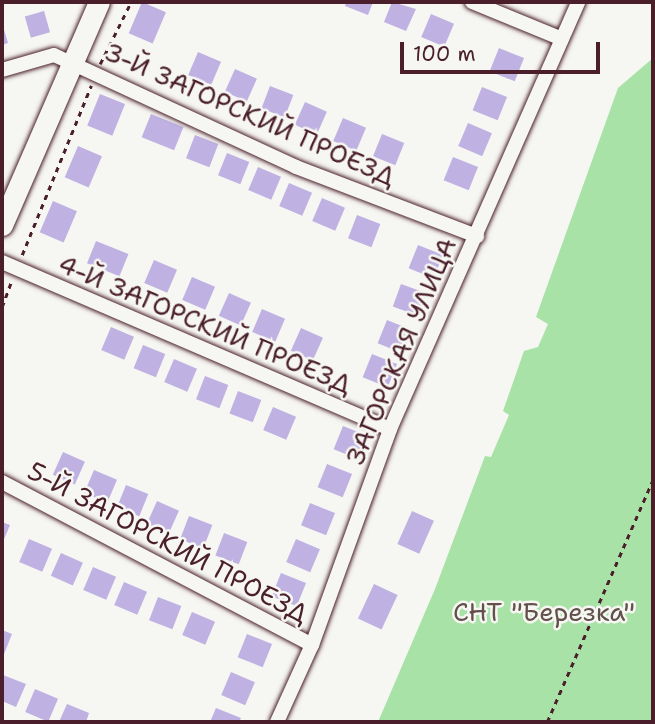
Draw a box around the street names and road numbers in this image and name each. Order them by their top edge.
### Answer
street label: 3-Й ЗАГОРСКИЙ ПРОЕЗД [100,36,400,192]
street label: ЗАГОРСКАЯ УЛИЦА [339,233,463,469]
street label: 4-Й ЗАГОРСКИЙ ПРОЕЗД [54,248,356,400]
street label: 5-Й ЗАГОРСКИЙ ПРОЕЗД [22,455,314,629]

